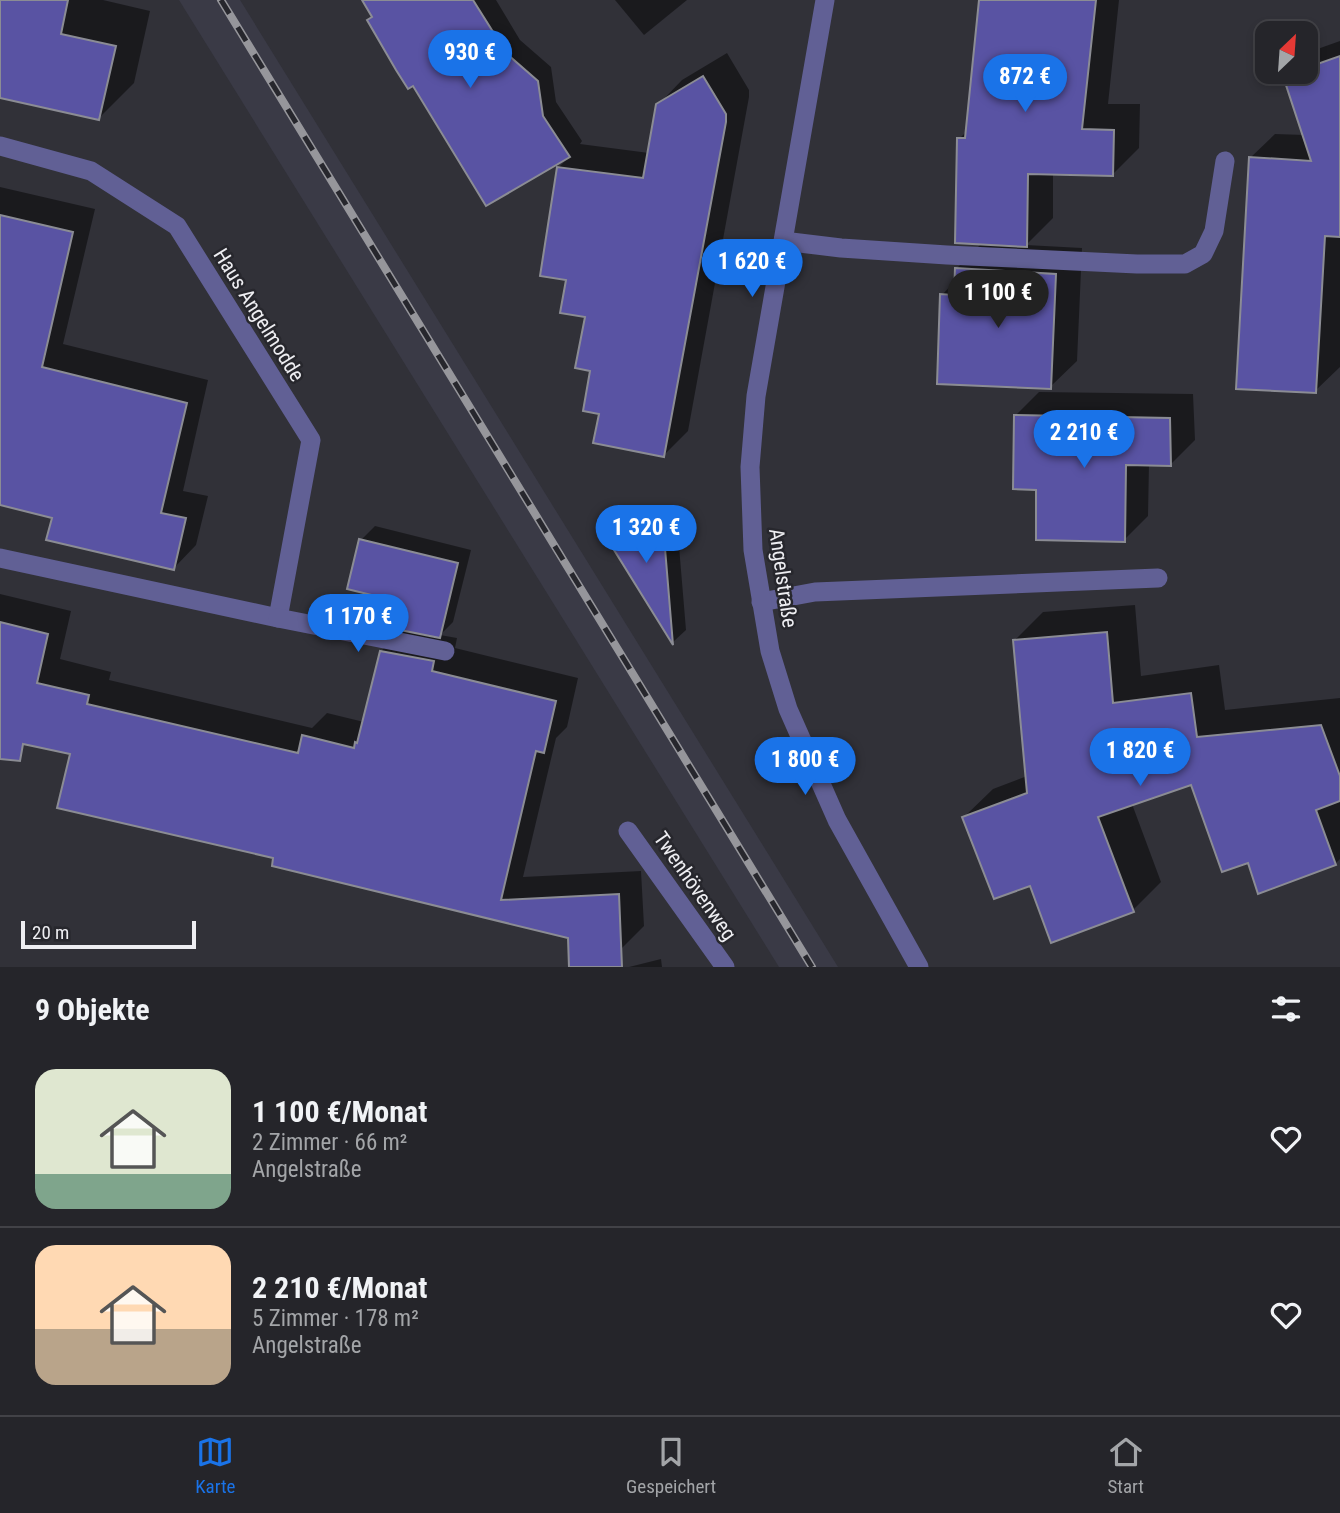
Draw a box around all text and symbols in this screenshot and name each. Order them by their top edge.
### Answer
north arrow [1255,21,1318,84]
map controls [1255,21,1318,84]
pin: 930 € [421,31,519,90]
text: 930 € [444,39,496,66]
pin: 872 € [976,54,1074,114]
text: 872 € [999,63,1051,90]
pin: 1 620 € [687,240,817,299]
street label: Haus Angelmodde [209,244,310,386]
text: 1 620 € [718,248,786,275]
pin: 1 100 € [933,270,1063,330]
text: 1 100 € [964,279,1032,306]
pin: 2 210 € [1019,410,1149,470]
text: 2 210 € [1050,419,1118,446]
pin: 1 320 € [581,505,711,565]
text: 1 320 € [612,514,680,541]
street label: Angelstraße [764,527,802,629]
pin: 1 170 € [293,594,423,654]
text: 1 170 € [324,603,392,630]
pin: 1 820 € [1075,728,1205,788]
text: 1 820 € [1106,737,1174,764]
pin: 1 800 € [740,738,870,797]
text: 1 800 € [771,746,839,773]
street label: Twenhövenweg [649,827,741,945]
scale bar [21,918,196,950]
text: 20 m [32,921,69,944]
icon: filters [1267,990,1305,1028]
text: 9 Objekte [35,992,150,1027]
text: 1 100 €/Monat [252,1094,427,1129]
icon: home [91,1097,175,1181]
icon: heart [1267,1120,1305,1158]
text: 2 Zimmer · 66 m² [252,1129,407,1156]
text: Angelstraße [252,1156,361,1183]
text: 2 210 €/Monat [252,1270,427,1305]
icon: home [91,1273,175,1357]
icon: heart [1267,1296,1305,1334]
text: 5 Zimmer · 178 m² [252,1305,419,1332]
text: Angelstraße [252,1332,361,1359]
tab: Karte [195,1433,236,1498]
tab: Gespeichert [626,1433,716,1498]
tab: Start [1107,1433,1145,1498]

